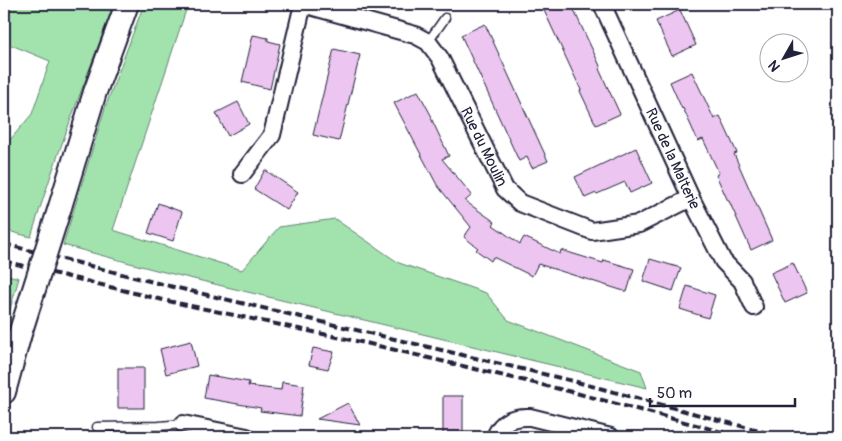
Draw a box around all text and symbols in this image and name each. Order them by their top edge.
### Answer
north arrow [760,32,810,82]
text: N [765,57,784,75]
street label: Rue du Moulin [456,104,511,190]
street label: Rue de la Malterie [641,105,704,213]
scale bar [650,376,794,408]
text: 50 m [657,384,692,403]

